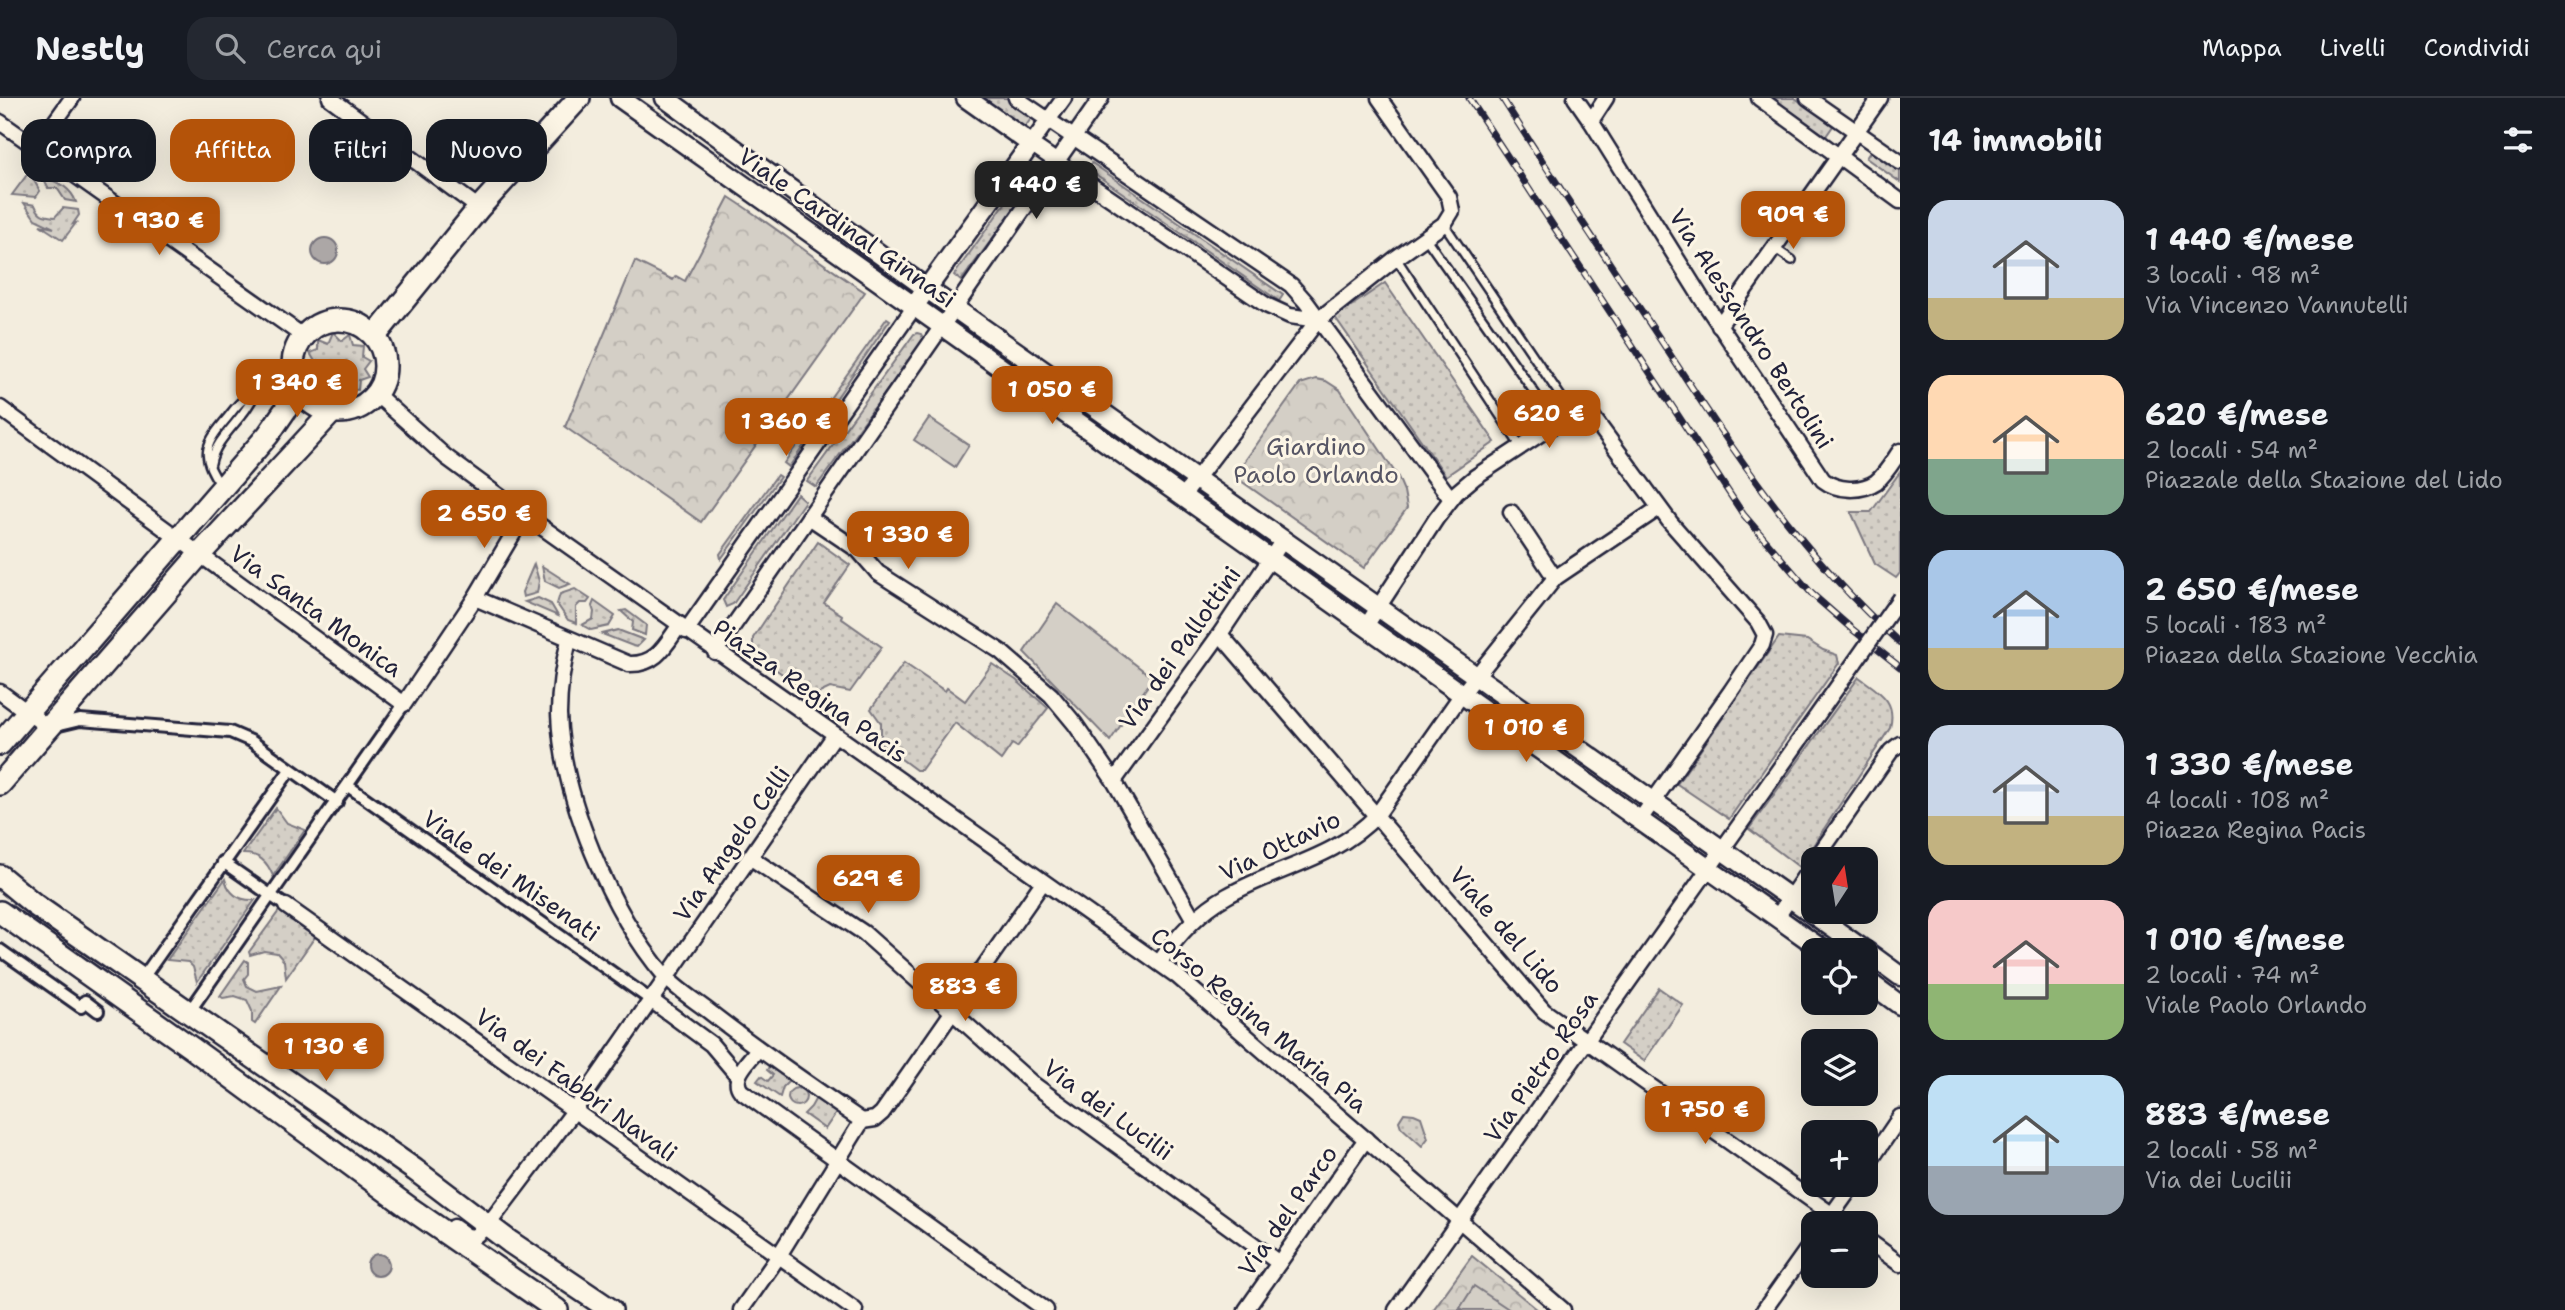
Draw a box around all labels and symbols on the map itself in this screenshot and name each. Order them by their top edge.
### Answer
street label: Viale Cardinal Ginnasi [732,141,962,315]
pin: 1 440 € [971,162,1101,221]
pin: 909 € [1744,192,1842,251]
pin: 1 930 € [94,198,224,257]
street label: Via Alessandro Bertolini [1661,203,1841,455]
pin: 1 340 € [232,360,362,419]
pin: 1 050 € [987,366,1117,426]
pin: 620 € [1500,390,1598,450]
pin: 1 360 € [721,398,851,458]
park label: Giardino Paolo Orlando [1233,431,1399,491]
pin: 2 650 € [419,490,549,550]
pin: 1 330 € [843,512,973,571]
street label: Via Santa Monica [223,538,409,685]
street label: Via dei Pallottini [1112,560,1248,736]
street label: Piazza Regina Pacis [706,612,914,770]
pin: 1 010 € [1461,704,1591,764]
street label: Via Angelo Celli [666,760,798,928]
street label: Viale dei Misenati [416,803,606,949]
street label: Via Ottavio [1214,803,1346,889]
north arrow [1801,847,1878,924]
pin: 629 € [819,856,917,915]
street label: Viale del Lido [1442,860,1570,1000]
street label: Corso Regina Maria Pia [1144,920,1374,1120]
pin: 883 € [916,964,1014,1023]
street label: Via Pietro Rosa [1477,985,1605,1149]
street label: Via dei Fabbri Navali [468,1001,684,1169]
pin: 1 130 € [261,1024,391,1083]
street label: Via dei Lucilii [1036,1052,1180,1168]
pin: 1 750 € [1640,1086,1770,1146]
street label: Via del Parco [1231,1139,1345,1283]

